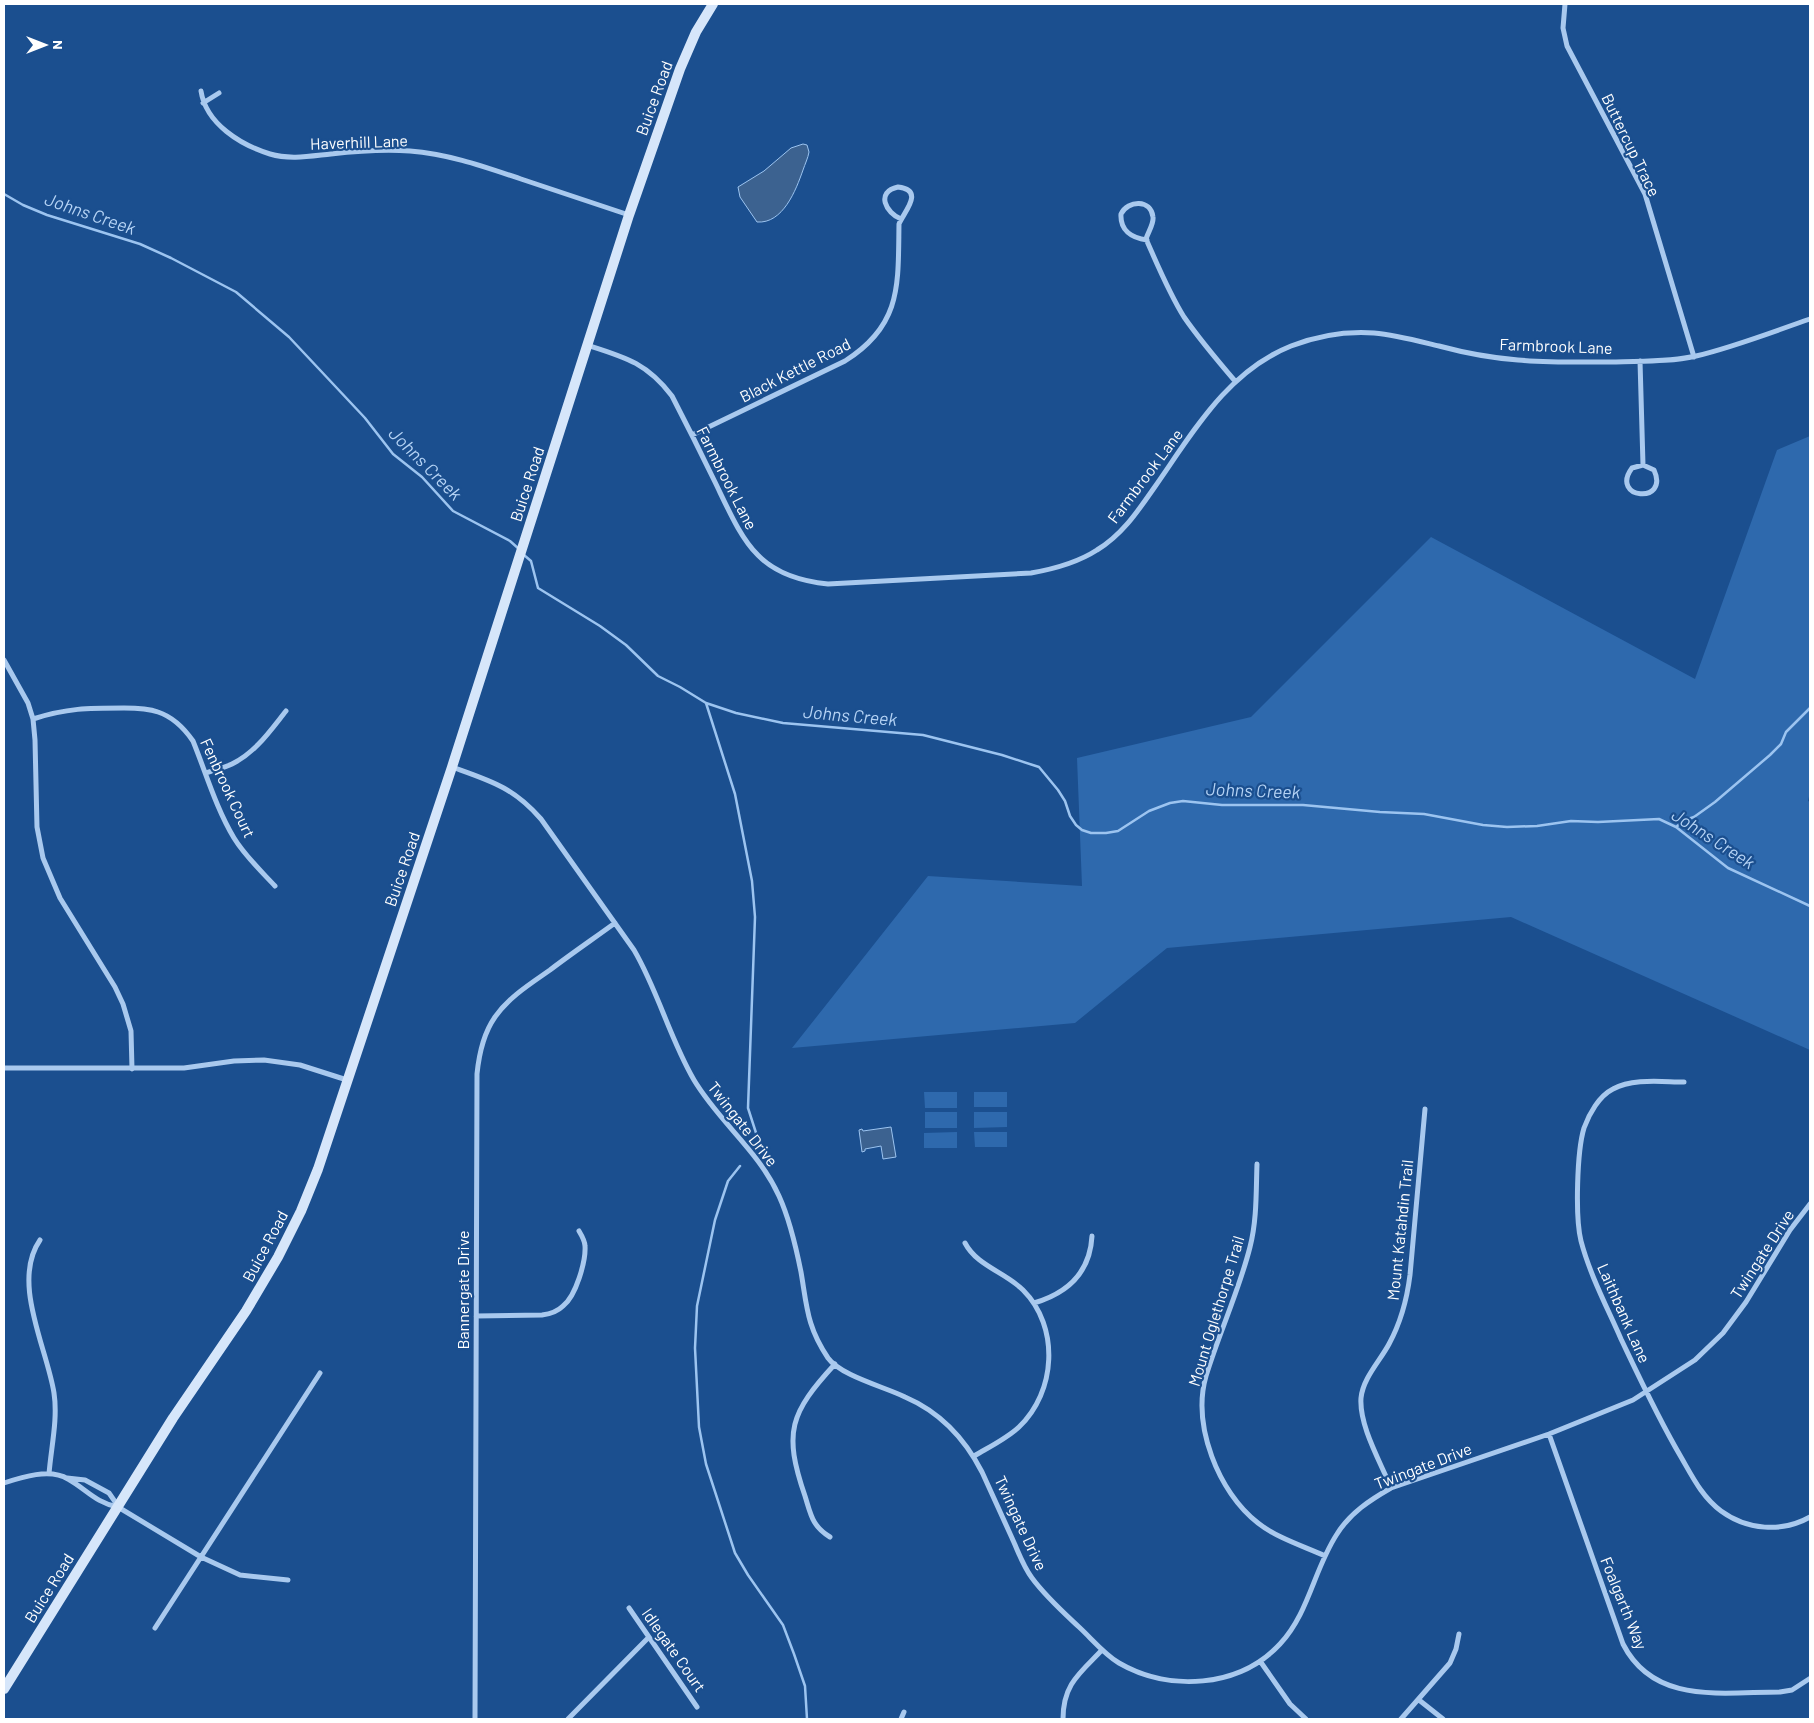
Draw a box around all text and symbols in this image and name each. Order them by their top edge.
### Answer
north arrow [20,20,70,70]
text: N [50,40,67,50]
street label: Buice Road [631,58,676,138]
street label: Buttercup Trace [1598,90,1665,199]
street label: Haverhill Lane [310,130,408,153]
water label: Johns Creek [42,187,139,239]
street label: Black Kettle Road [736,333,853,406]
street label: Farmbrook Lane [1499,334,1613,357]
water label: Johns Creek [384,422,467,505]
street label: Farmbrook Lane [693,423,762,533]
street label: Farmbrook Lane [1103,425,1186,527]
street label: Buice Road [505,444,548,524]
water label: Johns Creek [802,700,898,730]
street label: Fenbrook Court [197,735,260,841]
water label: Johns Creek [1205,777,1301,803]
water label: Johns Creek [1668,803,1759,873]
street label: Buice Road [380,829,423,909]
street label: Twingate Drive [704,1077,782,1170]
street label: Mount Katahdin Trail [1383,1159,1416,1301]
street label: Twingate Drive [1726,1206,1797,1302]
street label: Buice Road [238,1207,291,1285]
street label: Bannergate Drive [453,1230,472,1350]
street label: Mount Oglethorpe Trail [1184,1233,1247,1388]
street label: Laithbank Lane [1594,1260,1655,1365]
street label: Twingate Drive [1372,1438,1474,1493]
street label: Twingate Drive [991,1472,1052,1573]
street label: Buice Road [20,1550,77,1626]
street label: Foalgarth Way [1597,1554,1652,1652]
street label: Idlegate Court [639,1604,710,1695]

